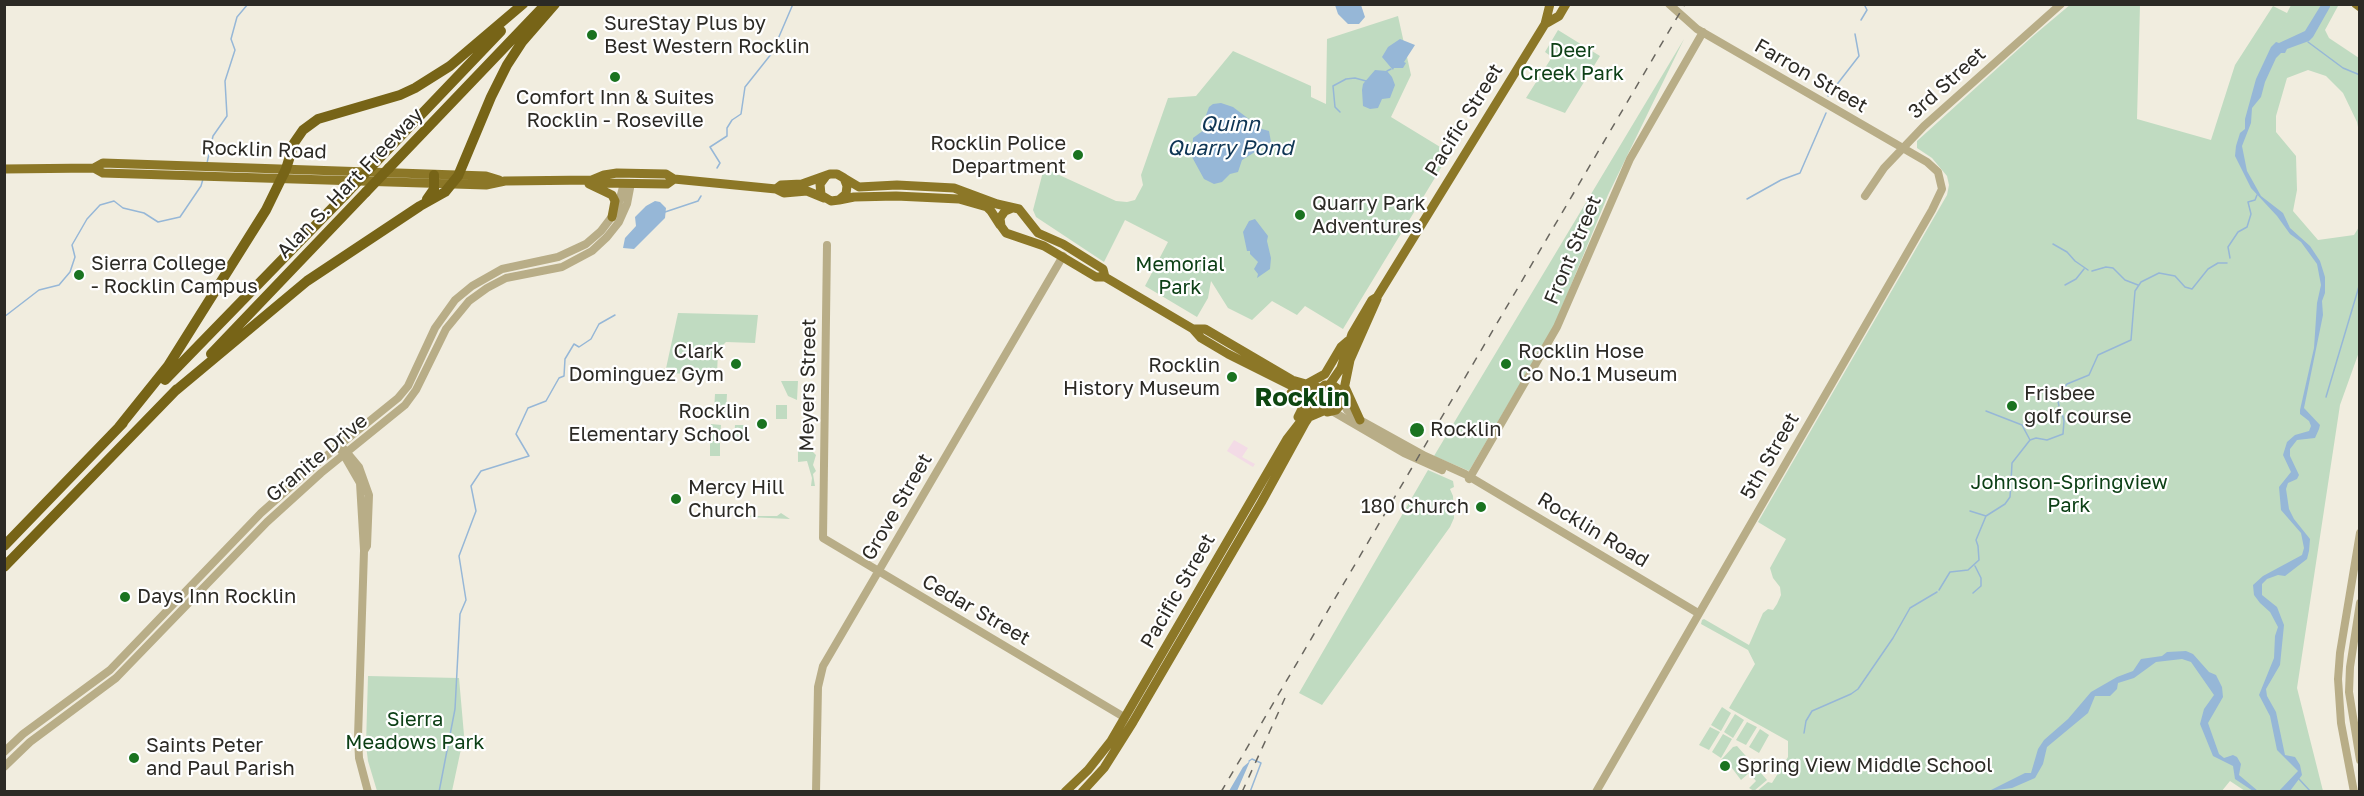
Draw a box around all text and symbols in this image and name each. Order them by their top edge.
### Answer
place label: SureStay Plus by Best Western Rocklin [604,12,810,59]
marker: SureStay Plus by Best Western Rocklin [585,28,599,42]
street label: Farron Street [1750,34,1872,118]
park label: Deer Creek Park [1520,39,1624,86]
street label: 3rd Street [1903,42,1991,124]
street label: Pacific Street [1420,59,1508,181]
marker: Comfort Inn & Suites Rocklin - Roseville [608,70,622,84]
place label: Comfort Inn & Suites Rocklin - Roseville [516,86,714,133]
street label: Alan S. Hart Freeway [272,103,428,263]
water label: Quinn Quarry Pond [1167,111,1293,161]
place label: Rocklin Police Department [930,132,1066,179]
street label: Rocklin Road [201,136,327,164]
marker: Rocklin Police Department [1071,148,1085,162]
place label: Quarry Park Adventures [1312,192,1426,239]
street label: Front Street [1539,192,1607,308]
marker: Quarry Park Adventures [1293,208,1307,222]
place label: Sierra College - Rocklin Campus [91,252,258,299]
park label: Memorial Park [1135,253,1225,300]
marker: Sierra College - Rocklin Campus [72,268,86,282]
street label: Meyers Street [795,318,821,452]
place label: Clark Dominguez Gym [568,340,724,387]
place label: Rocklin Hose Co No.1 Museum [1518,340,1677,387]
place label: Rocklin History Museum [1063,354,1220,401]
marker: Clark Dominguez Gym [729,357,743,371]
marker: Rocklin Hose Co No.1 Museum [1499,357,1513,371]
marker: Rocklin History Museum [1225,370,1239,384]
district label: Rocklin [1255,382,1349,414]
place label: Frisbee golf course [2024,382,2132,429]
marker: Frisbee golf course [2005,399,2019,413]
place label: Rocklin Elementary School [568,400,750,447]
street label: 5th Street [1736,408,1804,504]
street label: Granite Drive [261,409,373,507]
marker: Rocklin Elementary School [755,417,769,431]
place label: Rocklin [1430,418,1502,442]
marker: Rocklin [1408,421,1426,439]
street label: Grove Street [857,449,937,565]
park label: Johnson-Springview Park [1970,471,2168,518]
place label: Mercy Hill Church [688,476,784,523]
street label: Rocklin Road [1533,487,1653,573]
marker: Mercy Hill Church [669,492,683,506]
place label: 180 Church [1361,495,1469,519]
marker: 180 Church [1474,500,1488,514]
street label: Pacific Street [1136,529,1220,653]
street label: Cedar Street [918,569,1034,651]
place label: Days Inn Rocklin [137,585,296,609]
marker: Days Inn Rocklin [118,590,132,604]
park label: Sierra Meadows Park [345,708,485,755]
place label: Saints Peter and Paul Parish [146,734,295,781]
marker: Saints Peter and Paul Parish [127,751,141,765]
place label: Spring View Middle School [1737,754,1993,778]
marker: Spring View Middle School [1718,759,1732,773]

